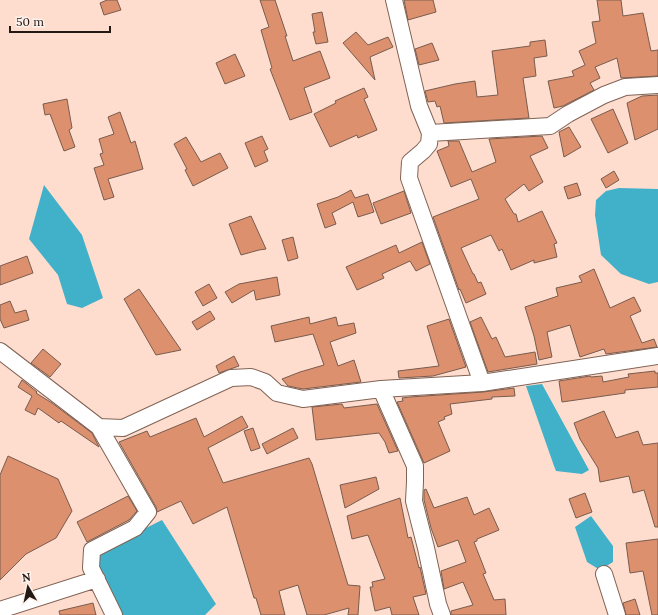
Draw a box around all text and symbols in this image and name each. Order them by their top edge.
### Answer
scale bar [10,8,110,34]
text: 50 m [16,14,44,29]
north arrow [8,567,48,607]
text: N [21,569,32,585]

